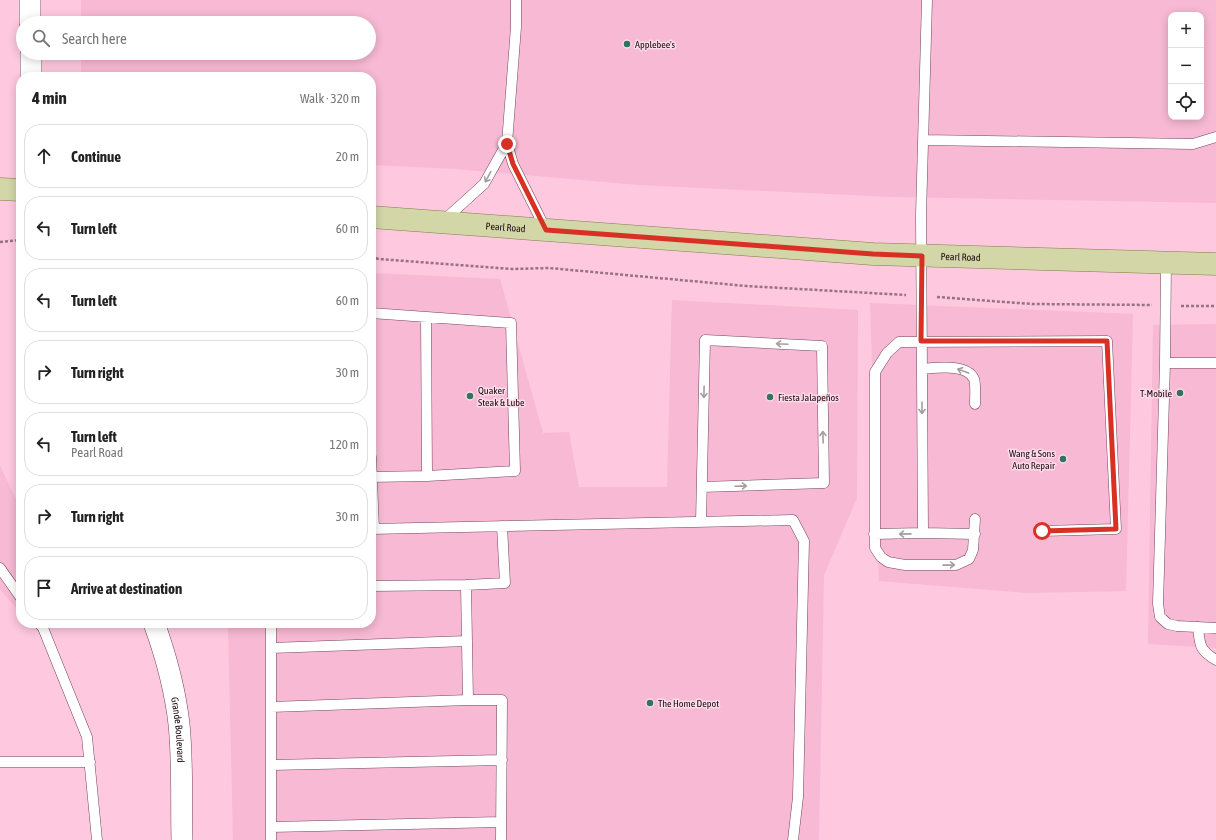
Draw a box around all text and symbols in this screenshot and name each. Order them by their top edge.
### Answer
map controls [1168,12,1204,120]
button: + [1168,12,1204,48]
search box [16,16,376,60]
icon: search [30,27,52,49]
text: Search here [62,30,127,47]
marker: Applebee's [622,39,632,49]
place label: Applebee's [635,39,676,50]
button: − [1168,48,1204,84]
button: locate [1168,84,1204,120]
text: 4 min [32,88,67,108]
text: Walk · 320 m [300,91,360,106]
route end [498,135,516,153]
icon: ahead [33,145,55,167]
text: Continue [71,148,121,165]
text: 20 m [336,149,359,164]
one-way arrow [484,171,491,183]
icon: left [33,217,55,239]
text: Turn left [71,220,117,237]
street label: Pearl Road [485,220,526,234]
text: 60 m [336,221,359,236]
street label: Pearl Road [940,250,981,263]
icon: left [33,289,55,311]
text: Turn left [71,292,117,309]
text: 60 m [336,293,359,308]
one-way arrow [776,340,789,347]
icon: right [33,361,55,383]
text: Turn right [71,364,124,381]
text: 30 m [336,365,359,380]
one-way arrow [958,366,970,374]
place label: Quaker Steak & Lube [478,385,525,408]
one-way arrow [700,385,707,398]
place label: T-Mobile [1140,388,1172,399]
marker: T-Mobile [1175,388,1185,398]
marker: Quaker Steak & Lube [465,391,475,401]
marker: Fiesta Jalapeños [765,392,775,402]
place label: Fiesta Jalapeños [778,392,839,403]
one-way arrow [918,401,926,414]
text: Turn left [71,428,117,445]
one-way arrow [819,431,827,444]
icon: left [33,433,55,455]
text: 120 m [330,437,359,452]
text: Pearl Road [71,445,123,460]
place label: Wang & Sons Auto Repair [1009,448,1056,471]
marker: Wang & Sons Auto Repair [1058,454,1068,464]
one-way arrow [734,482,747,490]
icon: right [33,505,55,527]
text: Turn right [71,508,124,525]
text: 30 m [336,509,359,524]
route start [1033,522,1051,540]
one-way arrow [899,530,912,537]
one-way arrow [942,561,955,569]
icon: arrive [33,577,55,599]
text: Arrive at destination [71,580,182,597]
street label: Grande Boulevard [169,696,187,763]
marker: The Home Depot [645,698,655,708]
place label: The Home Depot [658,698,719,709]

